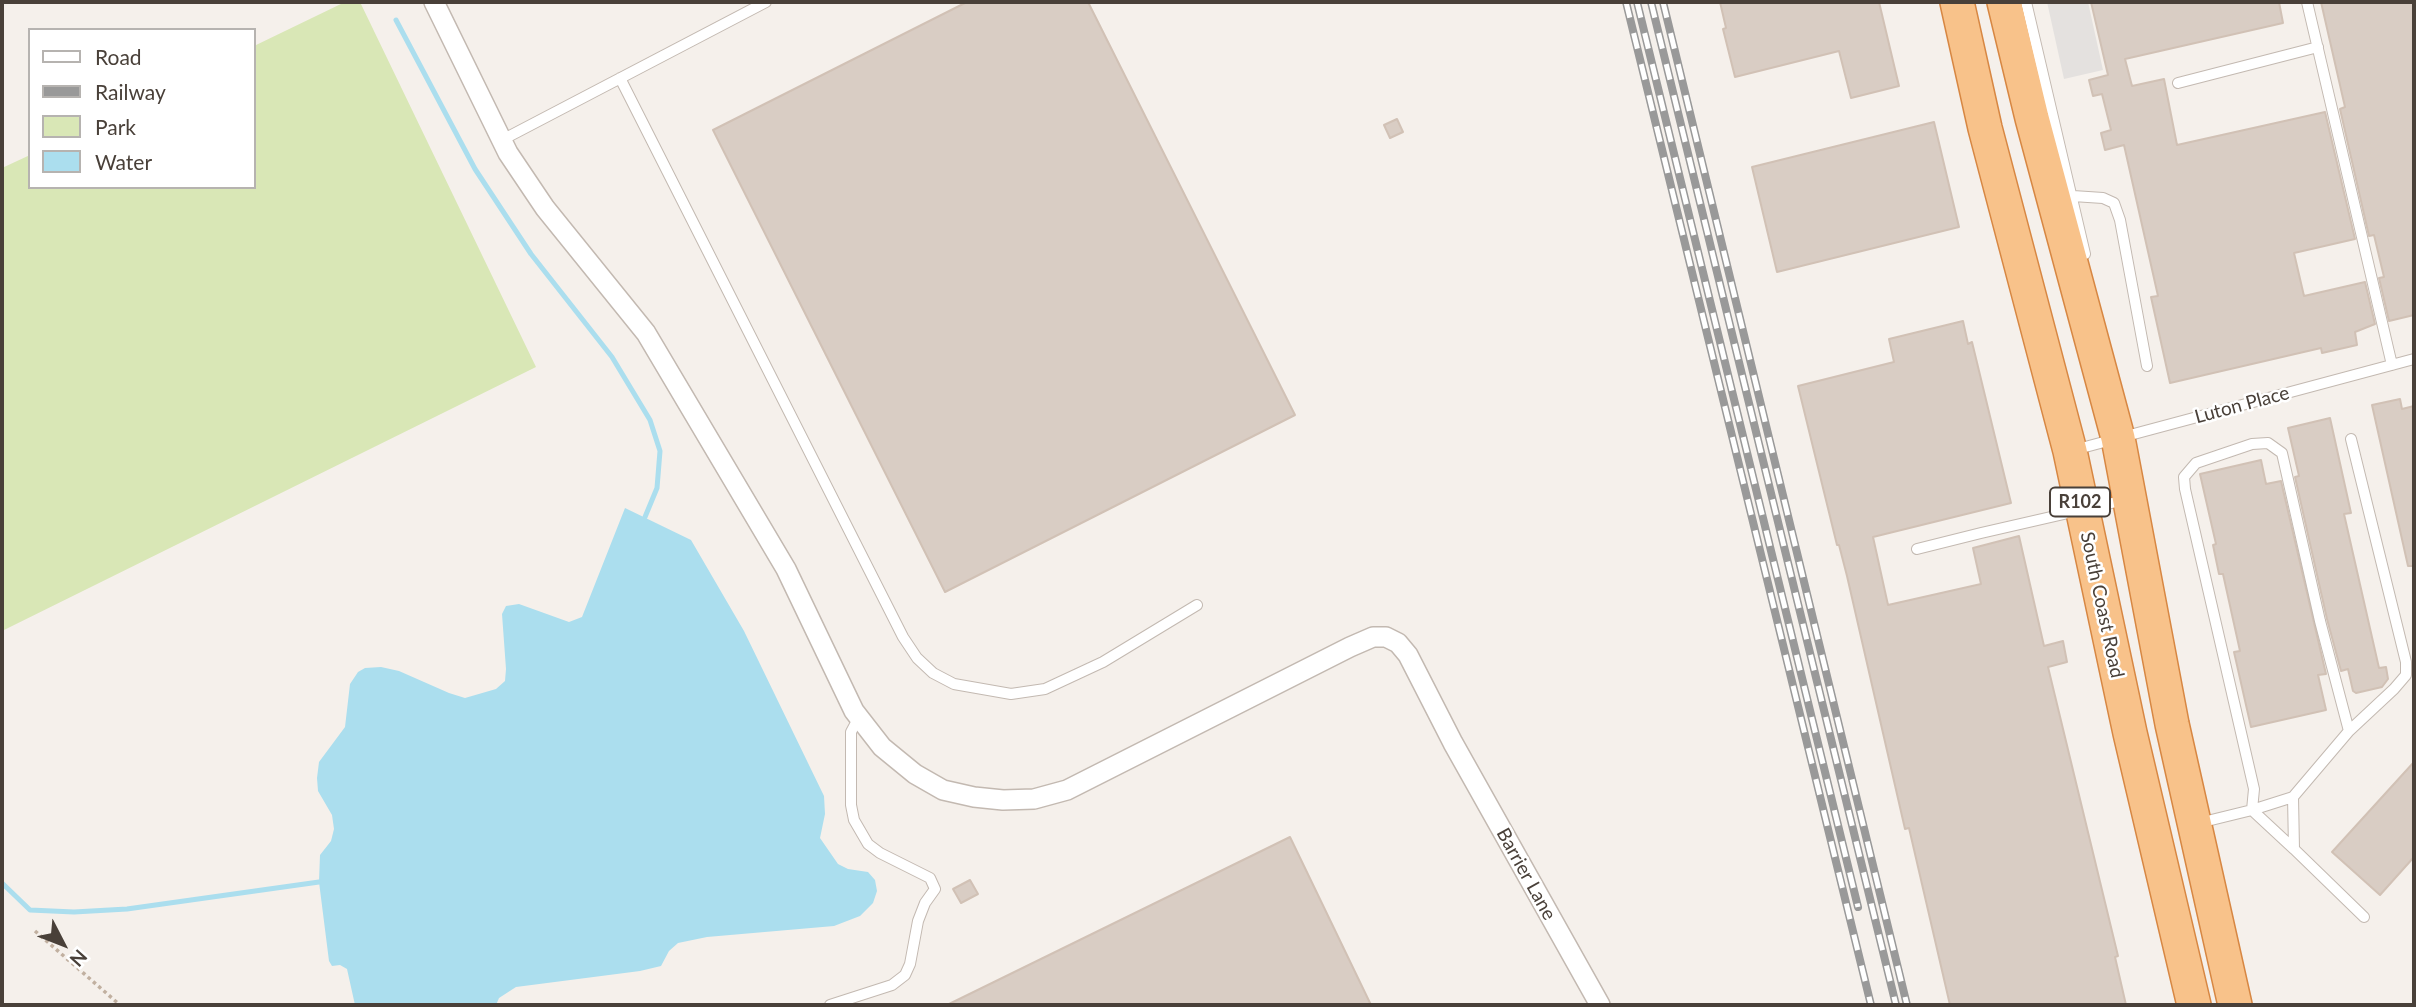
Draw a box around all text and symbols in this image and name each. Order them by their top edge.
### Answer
legend [28,28,256,189]
text: Road [95,44,142,69]
text: Railway [95,79,166,104]
text: Park [95,114,136,139]
text: Water [95,149,152,174]
street label: Luton Place [2192,381,2292,429]
road number: R102 [2050,488,2110,516]
street label: South Coast Road [2075,530,2129,680]
street label: Barrier Lane [1491,824,1561,924]
north arrow [28,909,98,979]
text: N [66,945,92,972]

